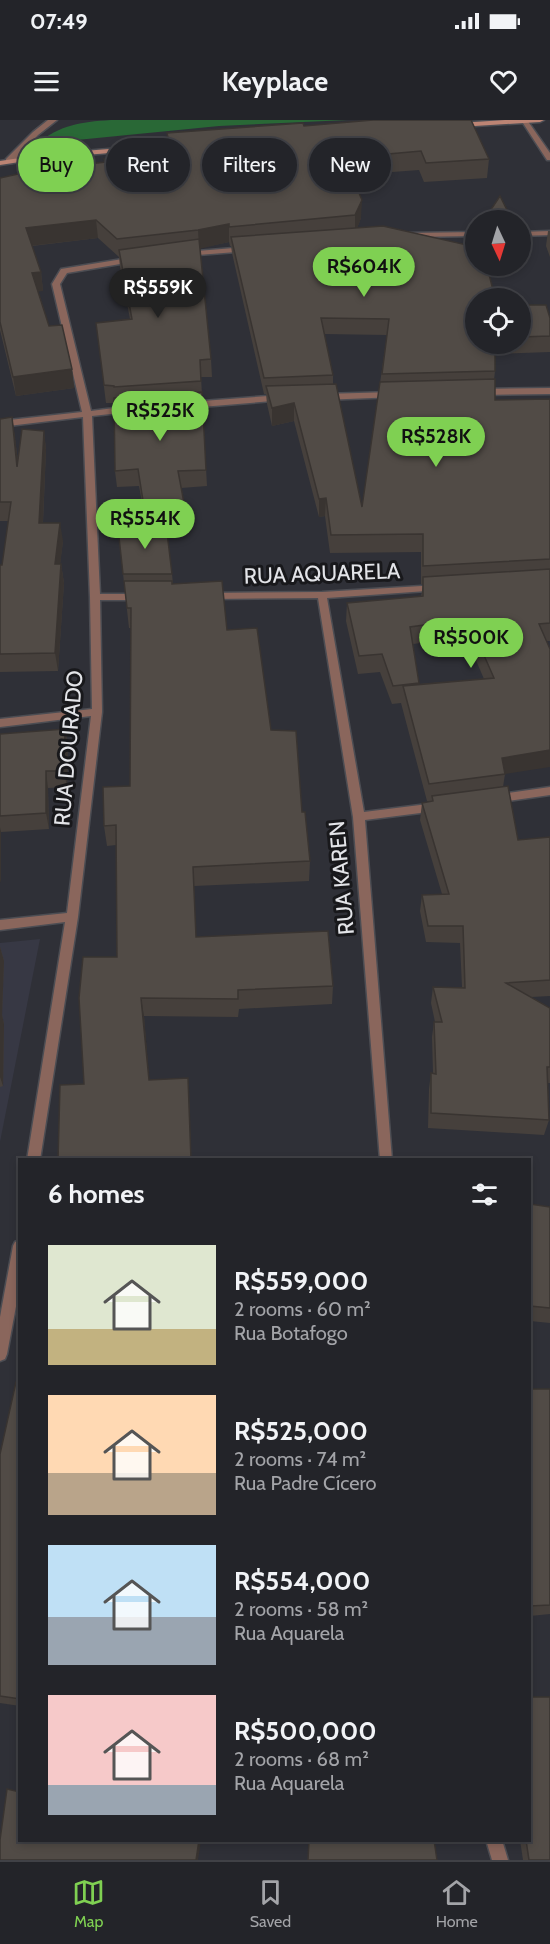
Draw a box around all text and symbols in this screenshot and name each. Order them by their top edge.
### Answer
text: 07:49 [30,8,88,35]
icon: menu [30,65,63,98]
text: Keyplace [222,65,328,98]
icon: heart [487,65,520,98]
chip: Buy [18,138,94,192]
chip: Rent [106,138,190,192]
chip: Filters [202,138,297,192]
chip: New [309,138,391,192]
north arrow [465,210,531,276]
map controls [465,210,531,354]
pin: R$604K [315,247,413,298]
text: R$604K [327,254,401,278]
pin: R$559K [109,268,207,319]
text: R$559K [123,275,193,299]
button: locate [465,288,531,354]
pin: R$525K [111,391,209,442]
text: R$525K [126,398,194,422]
pin: R$528K [387,417,485,468]
text: R$528K [401,424,471,448]
pin: R$554K [96,499,194,550]
text: R$554K [110,506,180,530]
street label: RUA AQUARELA [243,557,401,590]
pin: R$500K [422,618,520,669]
text: R$500K [433,625,509,649]
street label: RUA DOURADO [48,669,89,827]
street label: RUA KAREN [323,820,360,936]
text: 6 homes [48,1178,145,1210]
icon: filters [468,1178,501,1211]
text: R$559,000 [234,1265,368,1297]
icon: home [96,1269,168,1341]
text: 2 rooms · 60 m² [234,1297,371,1321]
text: Rua Botafogo [234,1321,348,1345]
text: R$525,000 [234,1415,368,1447]
icon: home [96,1419,168,1491]
text: 2 rooms · 74 m² [234,1447,366,1471]
text: Rua Padre Cícero [234,1471,376,1495]
text: R$554,000 [234,1565,370,1597]
icon: home [96,1569,168,1641]
text: 2 rooms · 58 m² [234,1597,368,1621]
text: Rua Aquarela [234,1621,344,1645]
text: R$500,000 [234,1715,377,1747]
icon: home [96,1719,168,1791]
text: 2 rooms · 68 m² [234,1747,369,1771]
text: Rua Aquarela [234,1771,344,1795]
tab: Map [72,1876,105,1931]
tab: Saved [250,1876,291,1931]
tab: Home [436,1876,478,1931]

